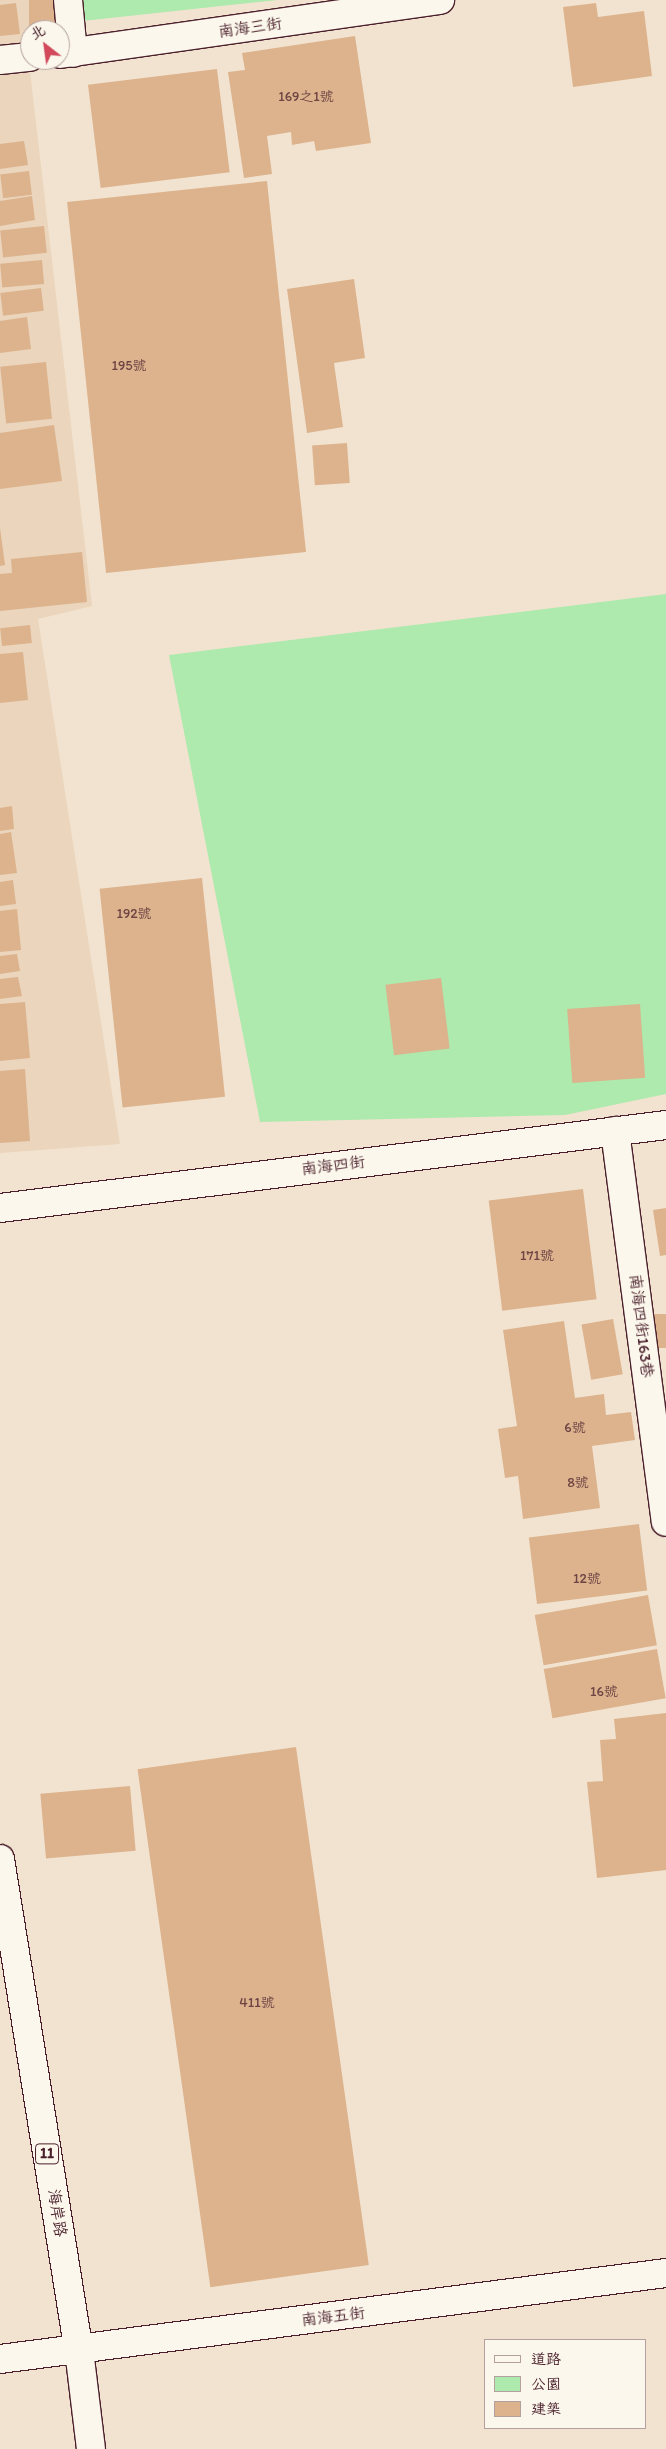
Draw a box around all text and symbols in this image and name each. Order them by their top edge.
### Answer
street label: 南海三街 [217,14,283,42]
north arrow [20,20,70,70]
text: 北 [27,22,48,43]
house number: 169之1號 [278,89,334,105]
house number: 195號 [111,358,147,374]
house number: 192號 [116,906,152,922]
street label: 南海四街 [300,1153,366,1179]
house number: 171號 [520,1248,554,1264]
street label: 南海四街163巷 [625,1273,657,1379]
house number: 6號 [564,1420,586,1436]
house number: 8號 [567,1475,589,1491]
house number: 12號 [573,1571,601,1587]
house number: 16號 [590,1684,618,1700]
house number: 411號 [239,1995,275,2011]
road number: 11 [34,2142,60,2166]
street label: 海岸路 [44,2188,70,2238]
street label: 南海五街 [300,2304,366,2330]
legend [483,2339,646,2429]
text: 道路 [531,2350,561,2368]
text: 公園 [531,2375,561,2393]
text: 建築 [531,2400,561,2418]

